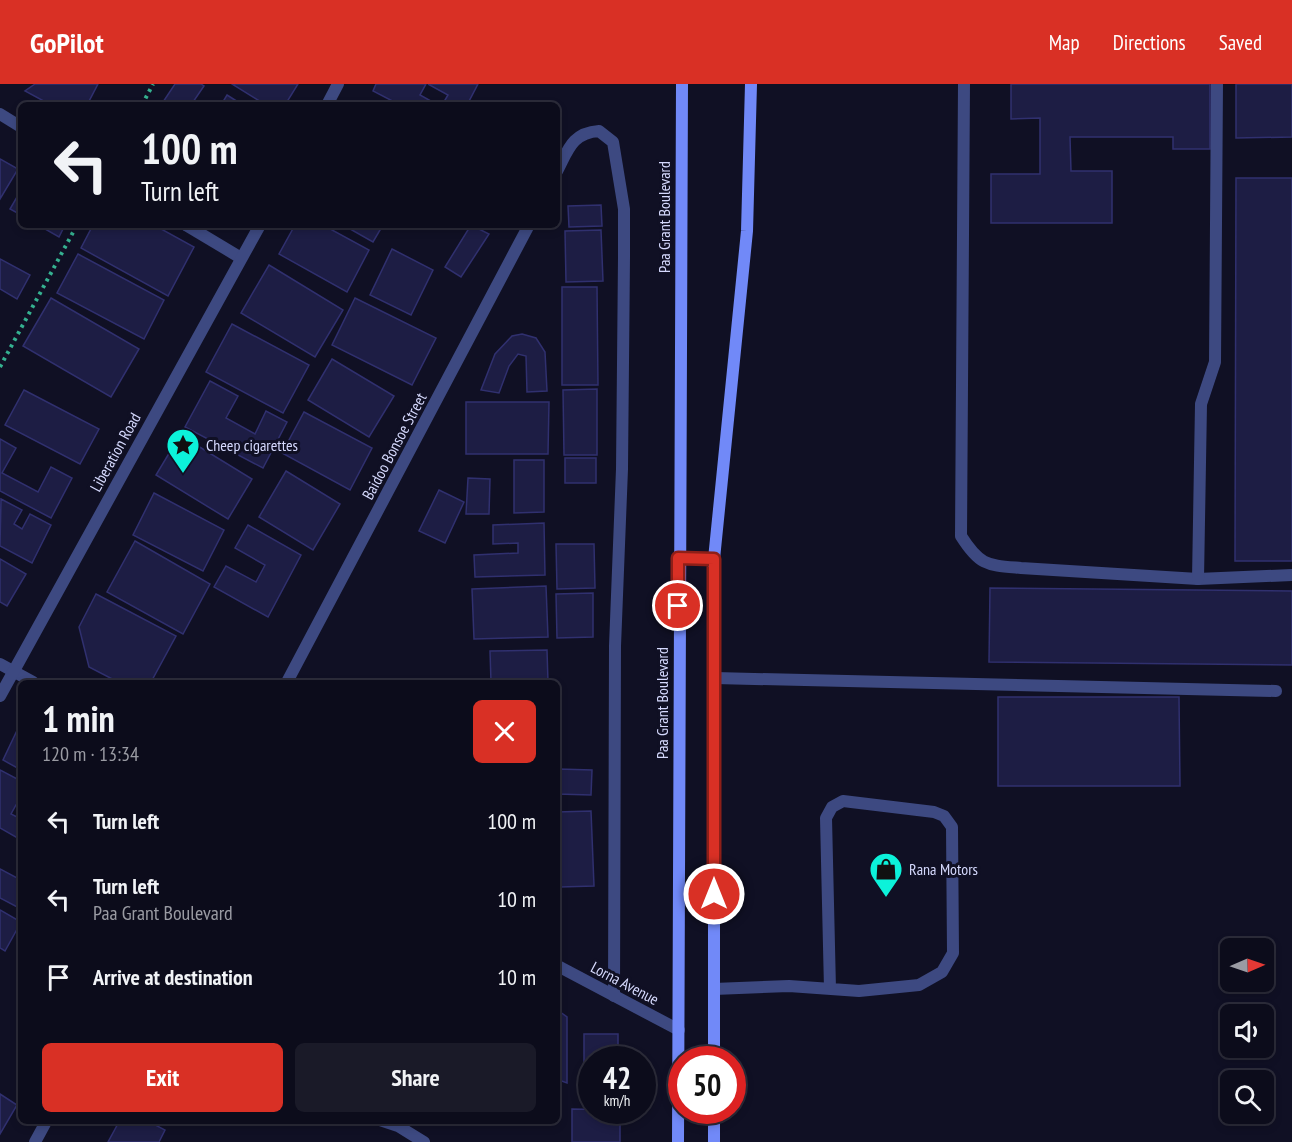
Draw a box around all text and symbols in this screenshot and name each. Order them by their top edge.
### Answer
text: GoPilot [30,24,104,61]
text: Map [1049,29,1080,56]
text: Directions [1113,29,1186,56]
text: Saved [1219,29,1262,56]
text: 100 m [141,121,238,176]
icon: left [42,126,120,204]
street label: Paa Grant Boulevard [654,161,674,273]
text: Turn left [141,174,219,208]
street label: Baidoo Bonsoe Street [357,388,431,503]
street label: Liberation Road [85,409,145,495]
place icon: Cheep cigarettes [165,427,201,474]
place label: Cheep cigarettes [206,435,298,455]
pin [652,580,703,631]
icon: arrive [661,589,694,622]
street label: Paa Grant Boulevard [652,647,672,759]
text: 1 min [42,695,115,742]
button: close [473,700,536,763]
text: 120 m · 13:34 [42,741,139,767]
icon: left [42,805,75,838]
text: Turn left [93,807,159,835]
text: 100 m [487,807,536,835]
shop icon: Rana Motors [868,851,904,898]
place label: Rana Motors [909,859,978,879]
position arrow [682,862,746,926]
text: Turn left [93,872,159,900]
icon: left [42,883,75,916]
text: 10 m [497,885,536,913]
text: Paa Grant Boulevard [93,900,233,926]
north arrow [1220,938,1274,992]
map controls [1220,938,1274,1124]
street label: Lorna Avenue [588,957,662,1009]
icon: arrive [42,961,75,994]
text: Arrive at destination [93,963,253,991]
text: 10 m [497,963,536,991]
button: sound [1220,1004,1274,1058]
button: Exit [42,1043,283,1112]
button: Share [295,1043,536,1112]
speed limit sign: 50 [668,1046,746,1124]
text: 42 [603,1058,631,1097]
button: search [1220,1070,1274,1124]
text: km/h [604,1091,630,1110]

